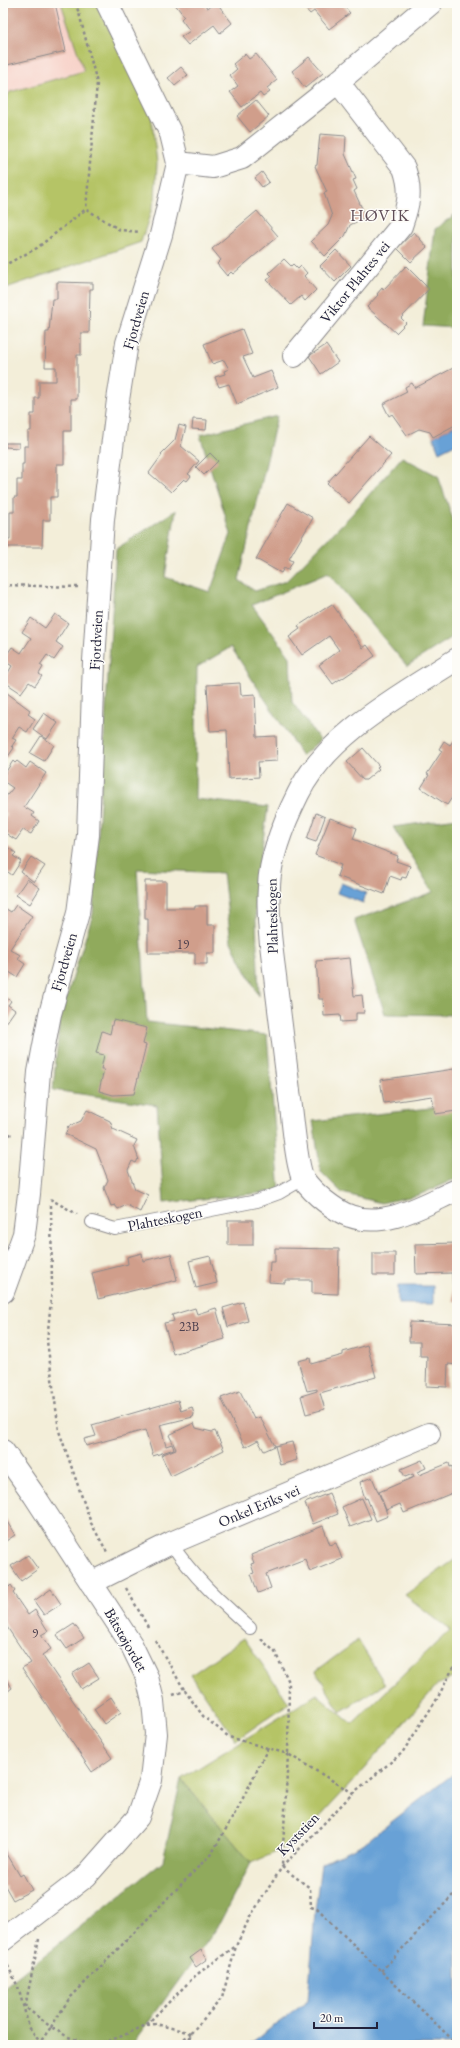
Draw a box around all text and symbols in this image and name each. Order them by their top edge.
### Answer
district label: HØVIK [350,204,410,226]
street label: Viktor Plahtes vei [316,236,394,327]
street label: Fjordveien [118,288,153,352]
street label: Fjordveien [84,609,107,671]
street label: Plahteskogen [261,878,282,954]
street label: Fjordveien [46,930,81,994]
house number: 19 [177,936,190,953]
street label: Plahteskogen [126,1202,204,1235]
house number: 23B [179,1318,199,1335]
street label: Onkel Eriks vei [215,1480,303,1531]
street label: Båtstøjordet [101,1605,152,1675]
house number: 9 [32,1625,39,1642]
street label: Kyststien [272,1808,323,1859]
scale bar [314,2004,377,2030]
text: 20 m [320,2010,344,2026]

